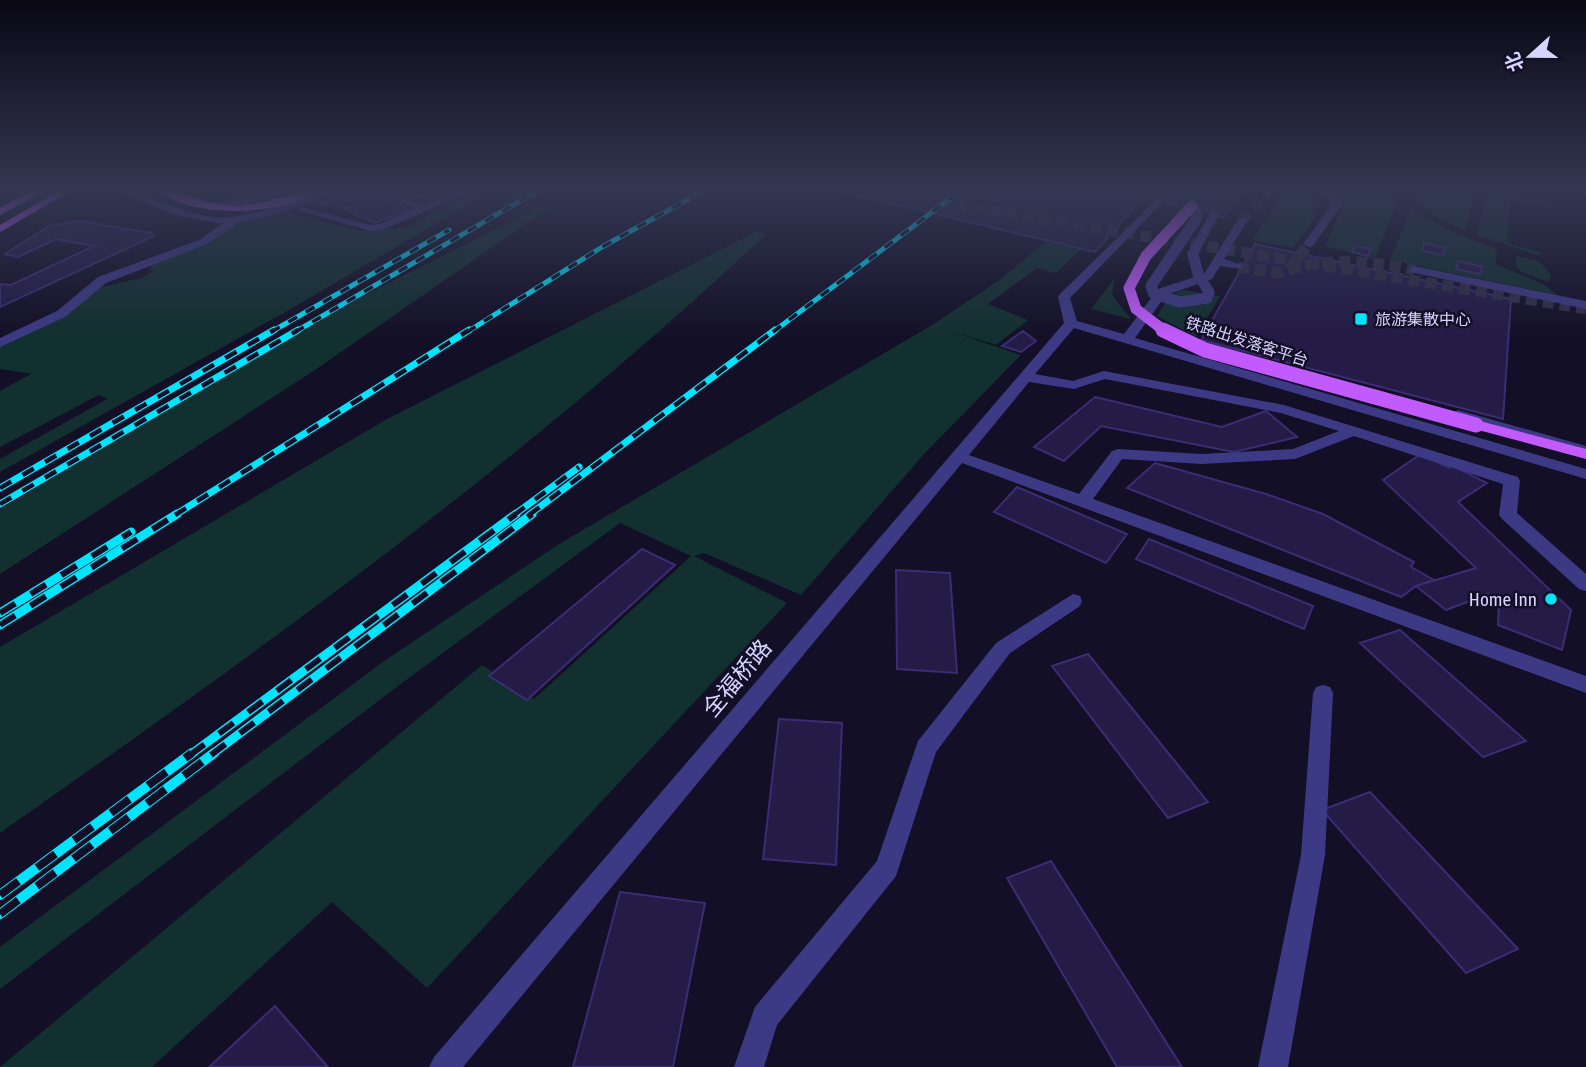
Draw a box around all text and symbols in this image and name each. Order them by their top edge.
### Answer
north arrow [1495,21,1565,91]
text: 北 [1500,49,1528,75]
place label: 旅游集散中心 [1375,310,1471,328]
marker: 旅游集散中心 [1353,311,1369,327]
street label: 铁路出发落客平台 [1183,313,1311,369]
place label: Home Inn [1469,588,1537,610]
marker: Home Inn [1543,591,1559,607]
street label: 全福桥路 [697,634,777,722]

